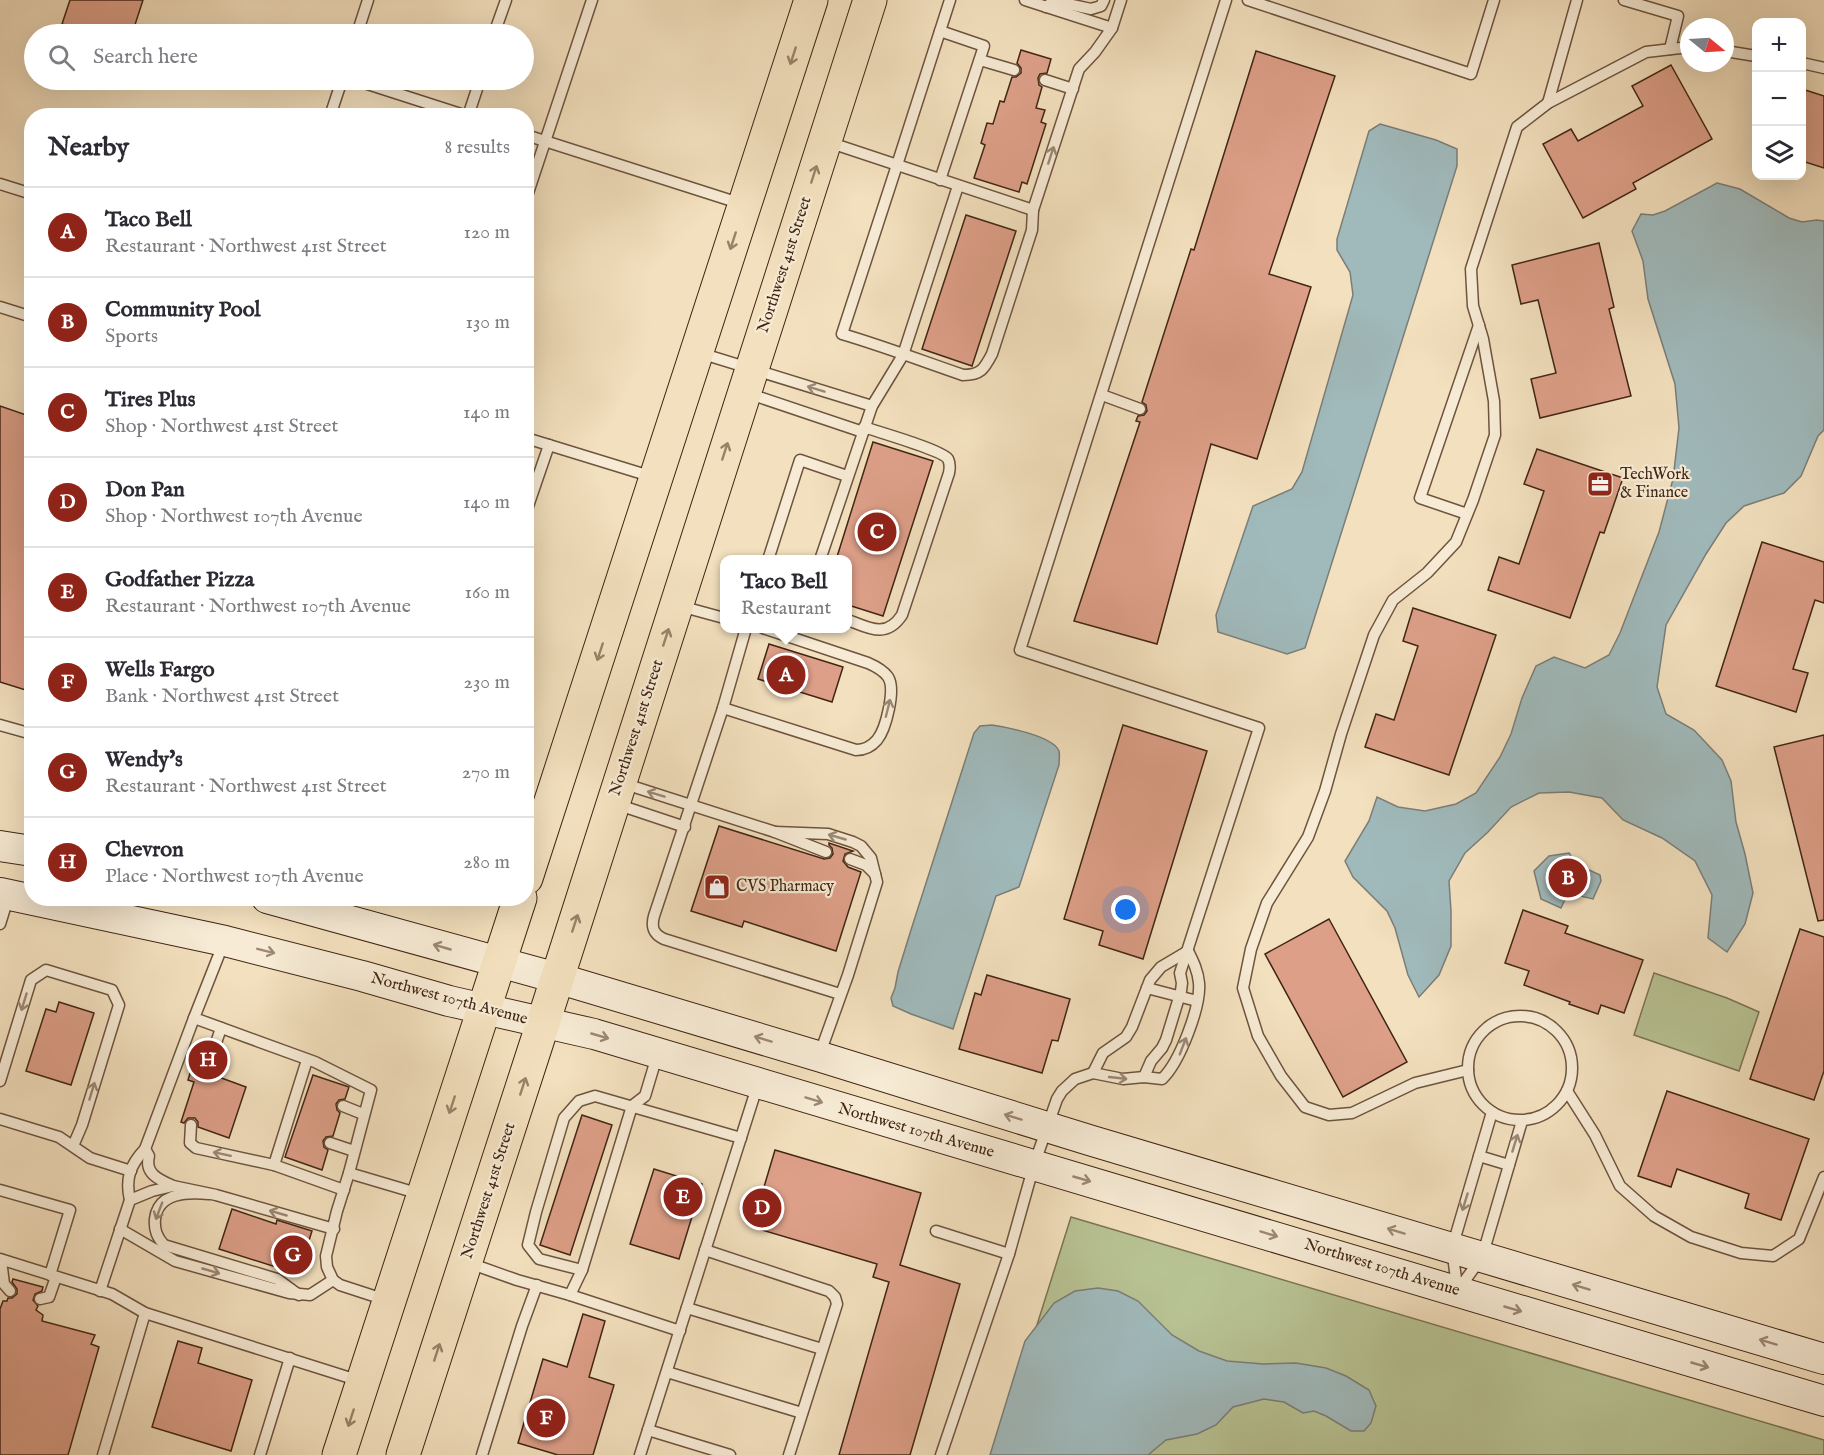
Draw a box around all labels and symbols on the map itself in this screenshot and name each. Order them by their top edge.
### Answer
north arrow [1680,18,1734,72]
one-way arrow [787,46,798,65]
one-way arrow [1046,146,1057,165]
one-way arrow [809,165,820,184]
street label: Northwest 41st Street [754,194,817,336]
one-way arrow [727,231,738,250]
one-way arrow [807,382,826,393]
one-way arrow [721,442,732,461]
place label: TechWork & Finance [1620,465,1690,503]
office icon: TechWork & Finance [1585,469,1615,499]
pin: C [858,510,896,554]
one-way arrow [662,628,673,647]
one-way arrow [594,642,605,661]
pin: A [766,652,806,698]
street label: Northwest 41st Street [606,657,669,799]
one-way arrow [883,699,895,718]
one-way arrow [647,788,666,799]
one-way arrow [828,831,847,842]
pin: B [1548,856,1588,900]
shop icon: CVS Pharmacy [702,872,732,902]
place label: CVS Pharmacy [736,877,834,897]
your location [1111,895,1140,924]
one-way arrow [570,914,581,933]
one-way arrow [433,941,452,952]
one-way arrow [257,945,276,957]
street label: Northwest 107th Avenue [368,968,530,1030]
one-way arrow [18,992,29,1011]
one-way arrow [591,1031,610,1042]
one-way arrow [754,1033,773,1044]
one-way arrow [1179,1037,1190,1055]
pin: H [188,1038,228,1082]
one-way arrow [1108,1073,1127,1084]
one-way arrow [518,1077,529,1096]
one-way arrow [87,1082,98,1101]
one-way arrow [446,1095,457,1114]
one-way arrow [804,1095,823,1106]
street label: Northwest 107th Avenue [836,1099,996,1163]
one-way arrow [1004,1110,1023,1121]
street label: Northwest 41st Street [458,1120,521,1262]
one-way arrow [1510,1134,1521,1153]
one-way arrow [213,1148,232,1160]
pin: E [664,1174,702,1220]
one-way arrow [1072,1174,1091,1186]
pin: D [742,1186,782,1230]
one-way arrow [1459,1192,1470,1211]
one-way arrow [152,1201,163,1220]
one-way arrow [269,1207,288,1218]
one-way arrow [1387,1225,1406,1236]
one-way arrow [1259,1229,1278,1240]
pin: G [274,1232,312,1278]
street label: Northwest 107th Avenue [1302,1235,1462,1301]
one-way arrow [201,1266,220,1277]
one-way arrow [1572,1280,1591,1291]
one-way arrow [1503,1304,1522,1315]
one-way arrow [1759,1336,1778,1347]
one-way arrow [432,1343,443,1362]
one-way arrow [1690,1360,1709,1371]
pin: F [526,1396,566,1440]
one-way arrow [344,1408,355,1427]

